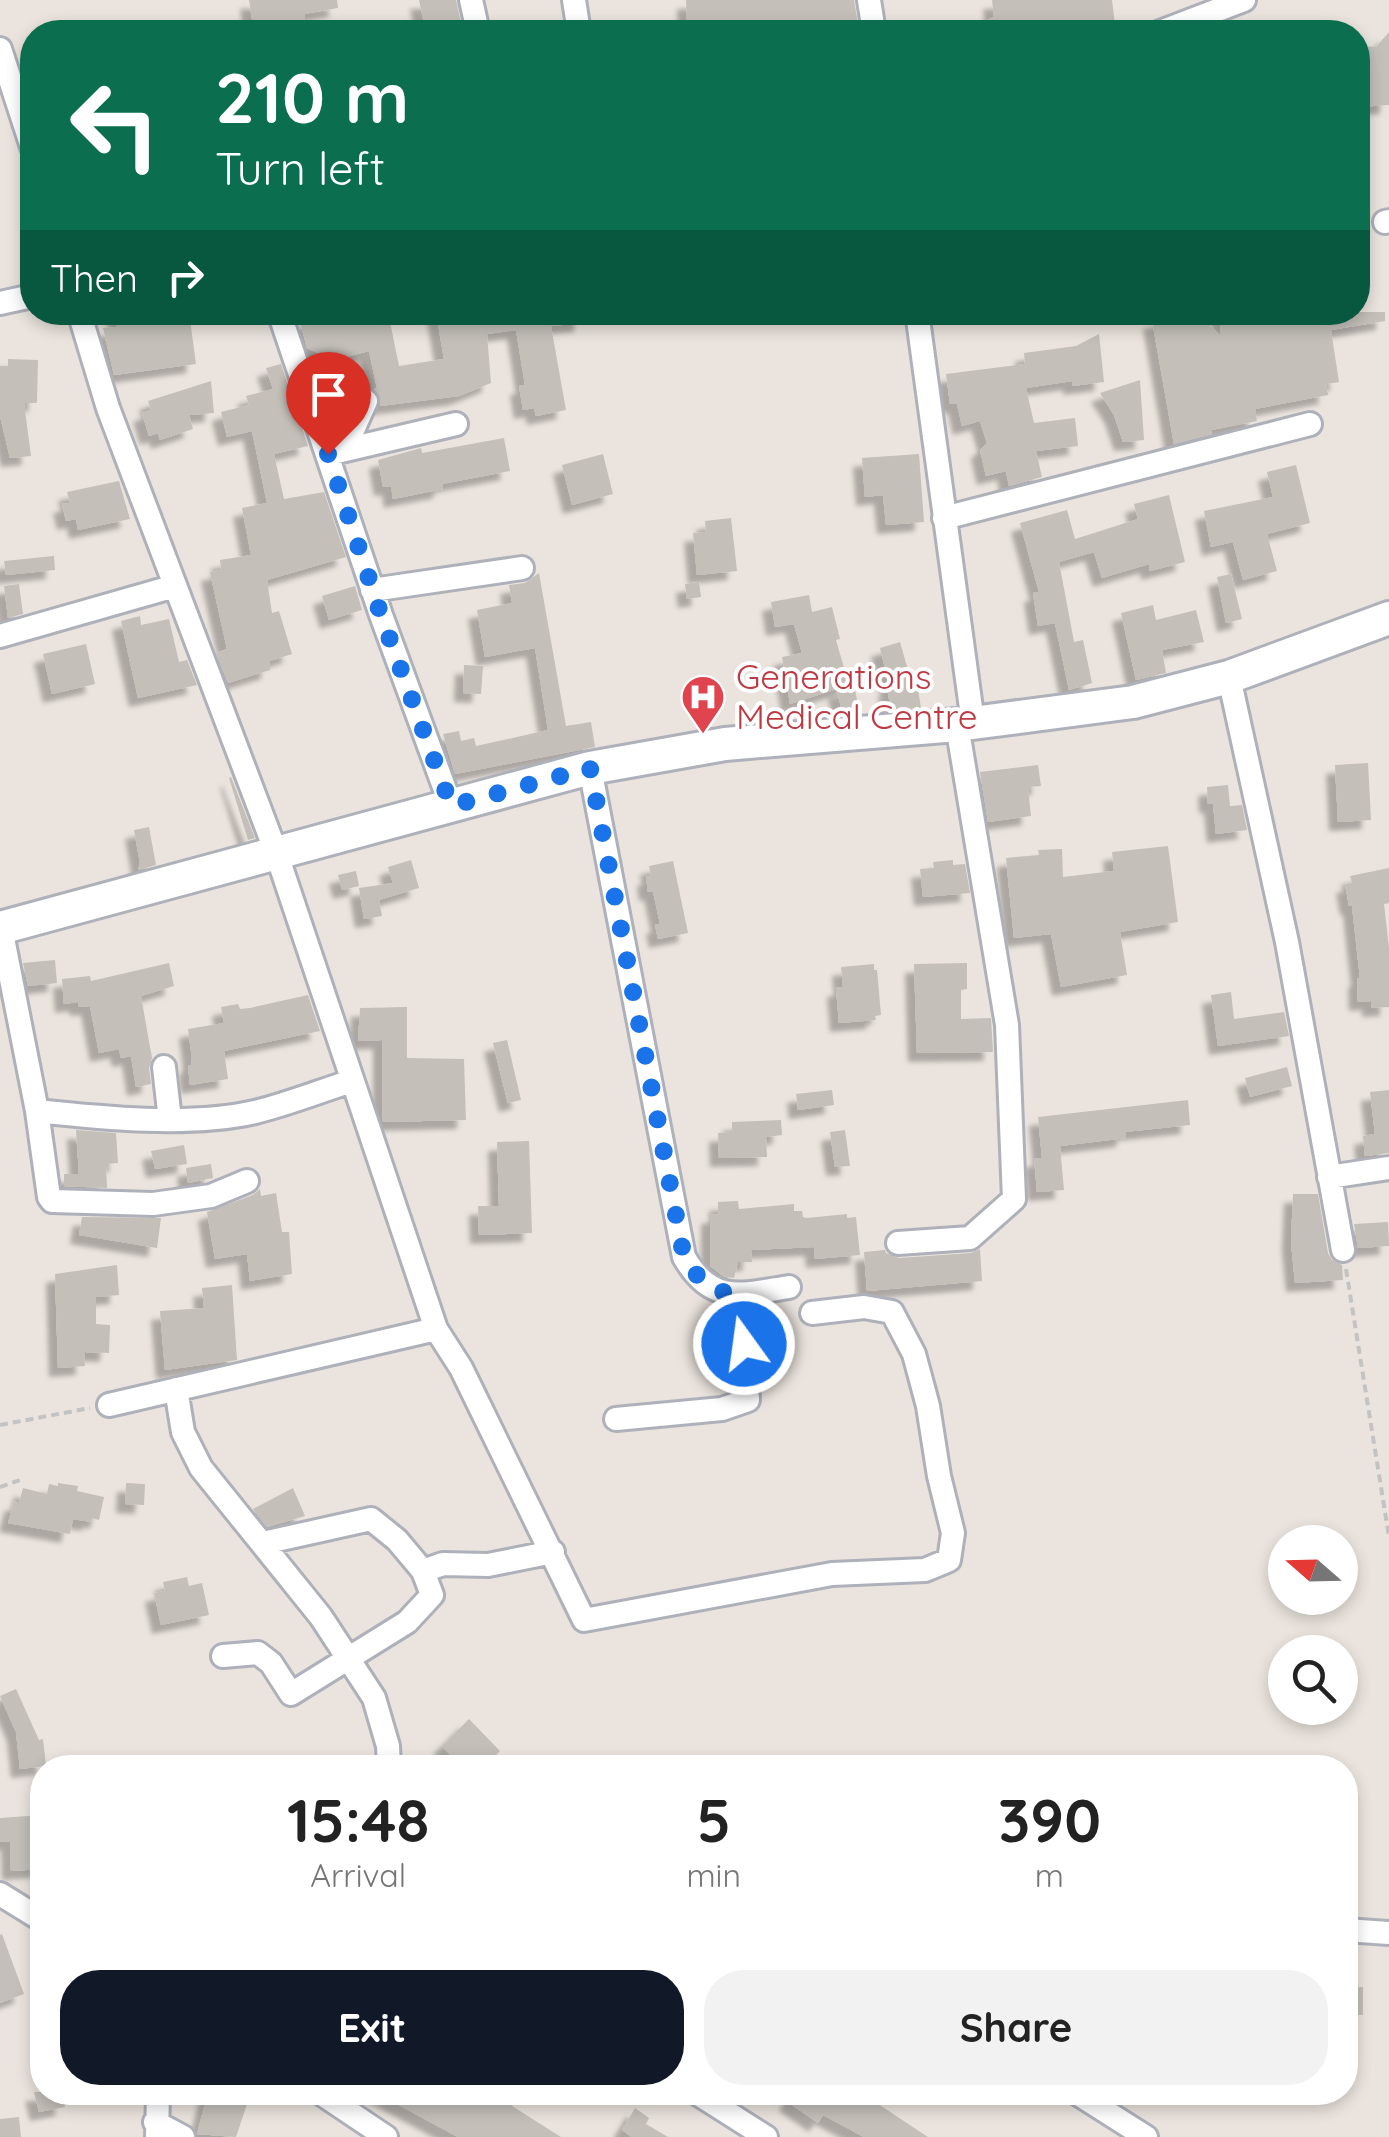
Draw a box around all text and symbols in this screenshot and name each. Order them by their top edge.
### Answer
text: 210 m [215,53,409,141]
icon: left [50,60,180,190]
text: Turn left [215,140,385,196]
icon: right [158,250,213,305]
text: Then [50,254,138,302]
pin [286,352,371,455]
icon: arrive [301,367,356,422]
place label: Generations Medical Centre [736,654,978,738]
hospital icon: Generations Medical Centre [680,674,726,735]
position arrow [692,1292,796,1396]
north arrow [1268,1525,1358,1615]
map controls [1268,1525,1358,1725]
button: search [1268,1635,1358,1725]
text: 15:48 [287,1782,429,1857]
text: 5 [696,1782,731,1857]
text: 390 [998,1782,1101,1857]
text: Arrival [310,1855,406,1895]
text: min [686,1855,741,1895]
text: m [1035,1855,1064,1895]
button: Exit [60,1970,684,2085]
button: Share [704,1970,1328,2085]

